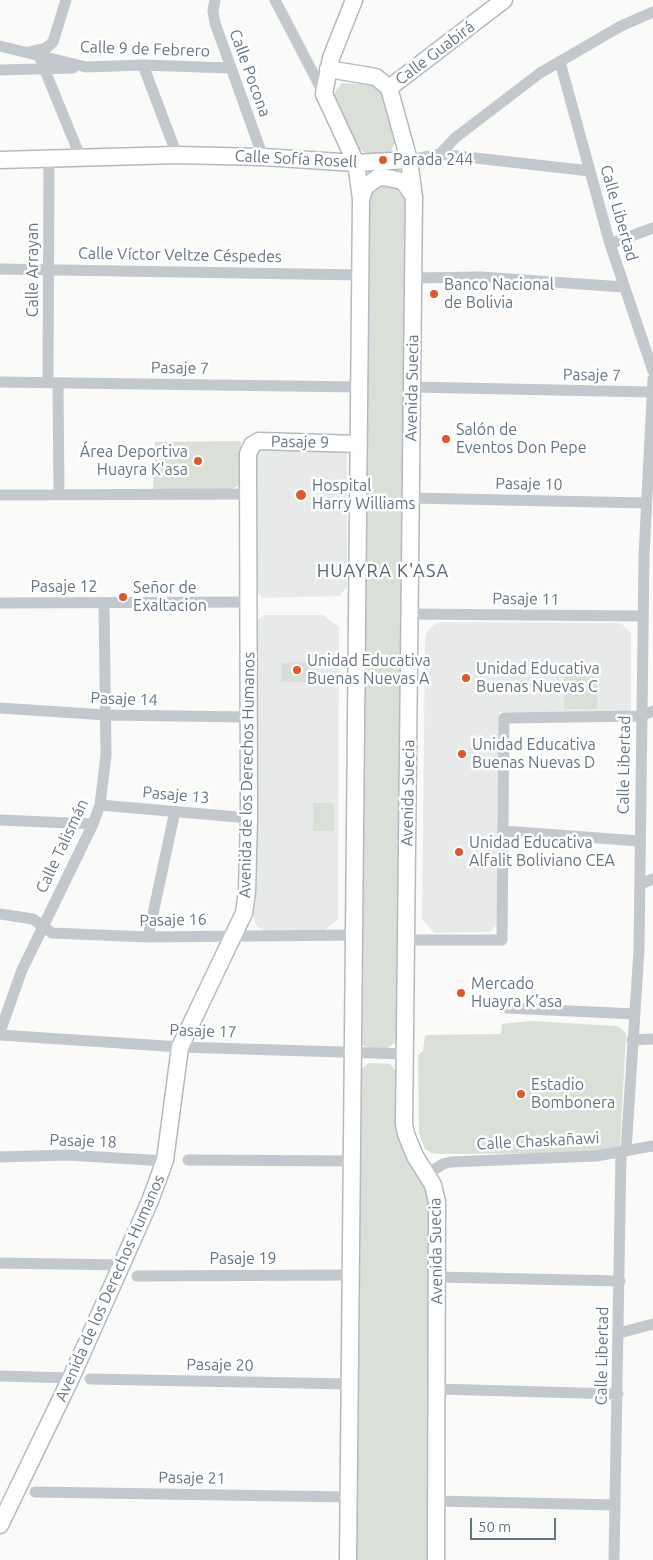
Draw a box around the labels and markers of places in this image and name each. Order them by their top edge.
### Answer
place label: Parada 244 [393,150,473,170]
marker: Parada 244 [377,154,389,166]
place label: Banco Nacional de Bolivia [444,275,554,313]
marker: Banco Nacional de Bolivia [428,288,440,300]
place label: Salón de Eventos Don Pepe [456,420,586,458]
marker: Salón de Eventos Don Pepe [440,433,452,445]
place label: Área Deportiva Huayra K'asa [80,442,188,480]
marker: Área Deportiva Huayra K'asa [192,455,204,467]
place label: Hospital Harry Williams [312,476,415,514]
marker: Hospital Harry Williams [294,488,308,502]
place label: Señor de Exaltacion [133,578,207,616]
marker: Señor de Exaltacion [117,591,129,603]
place label: Unidad Educativa Buenas Nuevas A [307,651,431,689]
place label: Unidad Educativa Buenas Nuevas C [476,659,600,697]
marker: Unidad Educativa Buenas Nuevas A [291,664,303,676]
marker: Unidad Educativa Buenas Nuevas C [460,672,472,684]
place label: Unidad Educativa Buenas Nuevas D [472,735,596,773]
marker: Unidad Educativa Buenas Nuevas D [456,748,468,760]
place label: Unidad Educativa Alfalit Boliviano CEA [469,833,615,871]
marker: Unidad Educativa Alfalit Boliviano CEA [453,846,465,858]
place label: Mercado Huayra K'asa [471,974,562,1012]
marker: Mercado Huayra K'asa [455,987,467,999]
place label: Estadio Bombonera [531,1075,615,1113]
marker: Estadio Bombonera [515,1088,527,1100]

